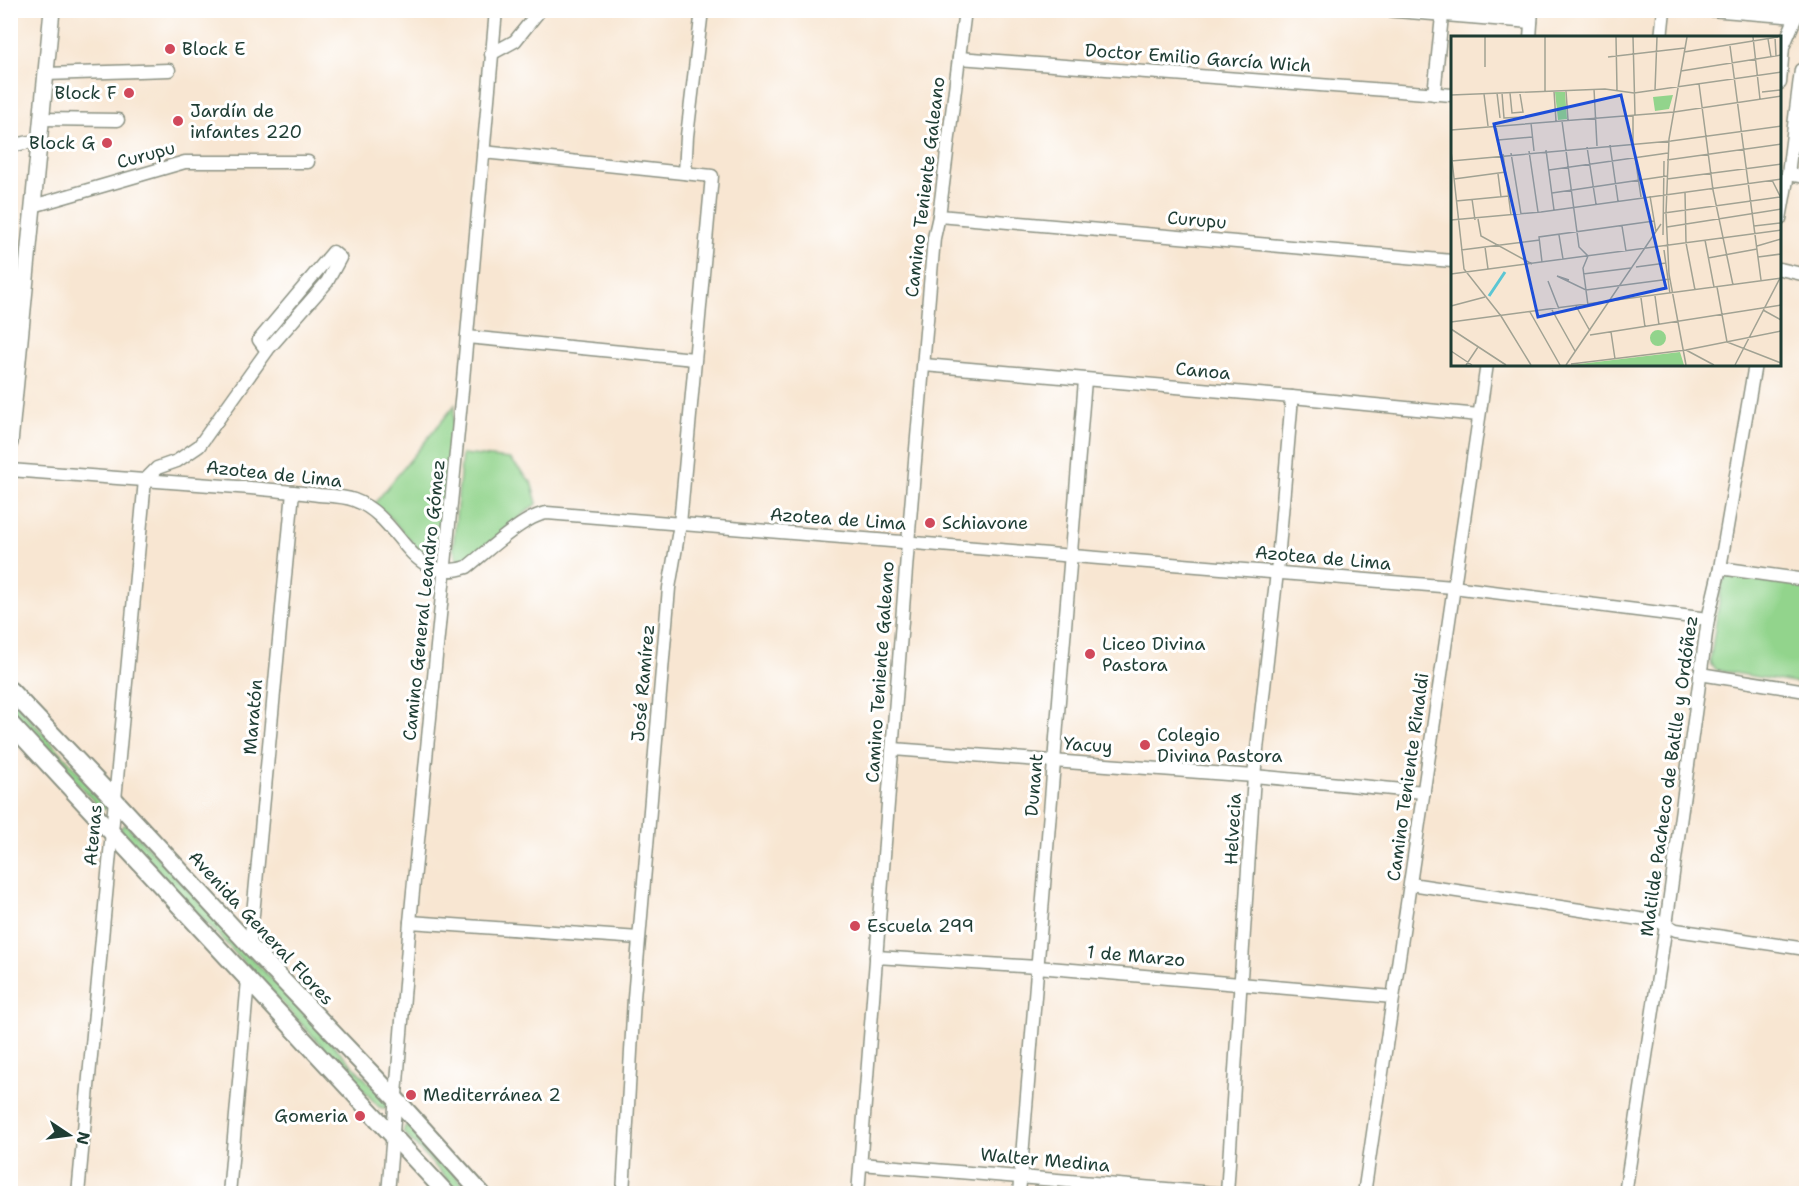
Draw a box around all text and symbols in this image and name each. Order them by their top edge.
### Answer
inset map [1451,36,1781,366]
place label: Block E [182,37,246,61]
street label: Doctor Emilio García Wich [1084,38,1312,78]
marker: Block E [163,42,177,56]
street label: Camino Teniente Galeano [900,75,950,299]
place label: Block F [55,81,117,105]
marker: Block F [122,86,136,100]
place label: Jardín de infantes 220 [190,99,302,144]
marker: Jardín de infantes 220 [171,114,185,128]
place label: Block G [29,131,95,155]
marker: Block G [100,136,114,150]
street label: Curupu [114,136,178,174]
street label: Curupu [1166,205,1228,235]
street label: Canoa [1175,357,1231,385]
street label: Azotea de Lima [205,455,343,493]
street label: Camino General Leandro Gómez [397,458,451,742]
street label: Azotea de Lima [769,502,907,536]
place label: Schiavone [942,511,1028,535]
marker: Schiavone [923,516,937,530]
street label: Azotea de Lima [1254,540,1392,576]
street label: Camino Teniente Galeano [860,560,900,784]
street label: Matilde Pacheco de Batlle y Ordóñez [1635,614,1703,938]
street label: José Ramírez [626,623,660,743]
place label: Liceo Divina Pastora [1102,632,1205,677]
marker: Liceo Divina Pastora [1083,647,1097,661]
street label: Camino Teniente Rinaldi [1381,671,1435,883]
street label: Maratón [238,678,268,756]
place label: Colegio Divina Pastora [1157,723,1282,768]
street label: Yacuy [1063,731,1113,759]
marker: Colegio Divina Pastora [1138,738,1152,752]
street label: Dunant [1019,752,1049,817]
street label: Helvecia [1219,792,1247,866]
street label: Atenas [78,803,108,867]
street label: Avenida General Flores [183,846,339,1010]
place label: Escuela 299 [867,914,974,938]
marker: Escuela 299 [848,919,862,933]
street label: 1 de Marzo [1086,940,1186,972]
place label: Mediterránea 2 [423,1083,561,1107]
marker: Mediterránea 2 [404,1088,418,1102]
place label: Gomeria [274,1104,348,1128]
north arrow [39,1105,99,1165]
marker: Gomeria [353,1109,367,1123]
text: N [71,1130,95,1147]
street label: Walter Medina [979,1142,1111,1178]

